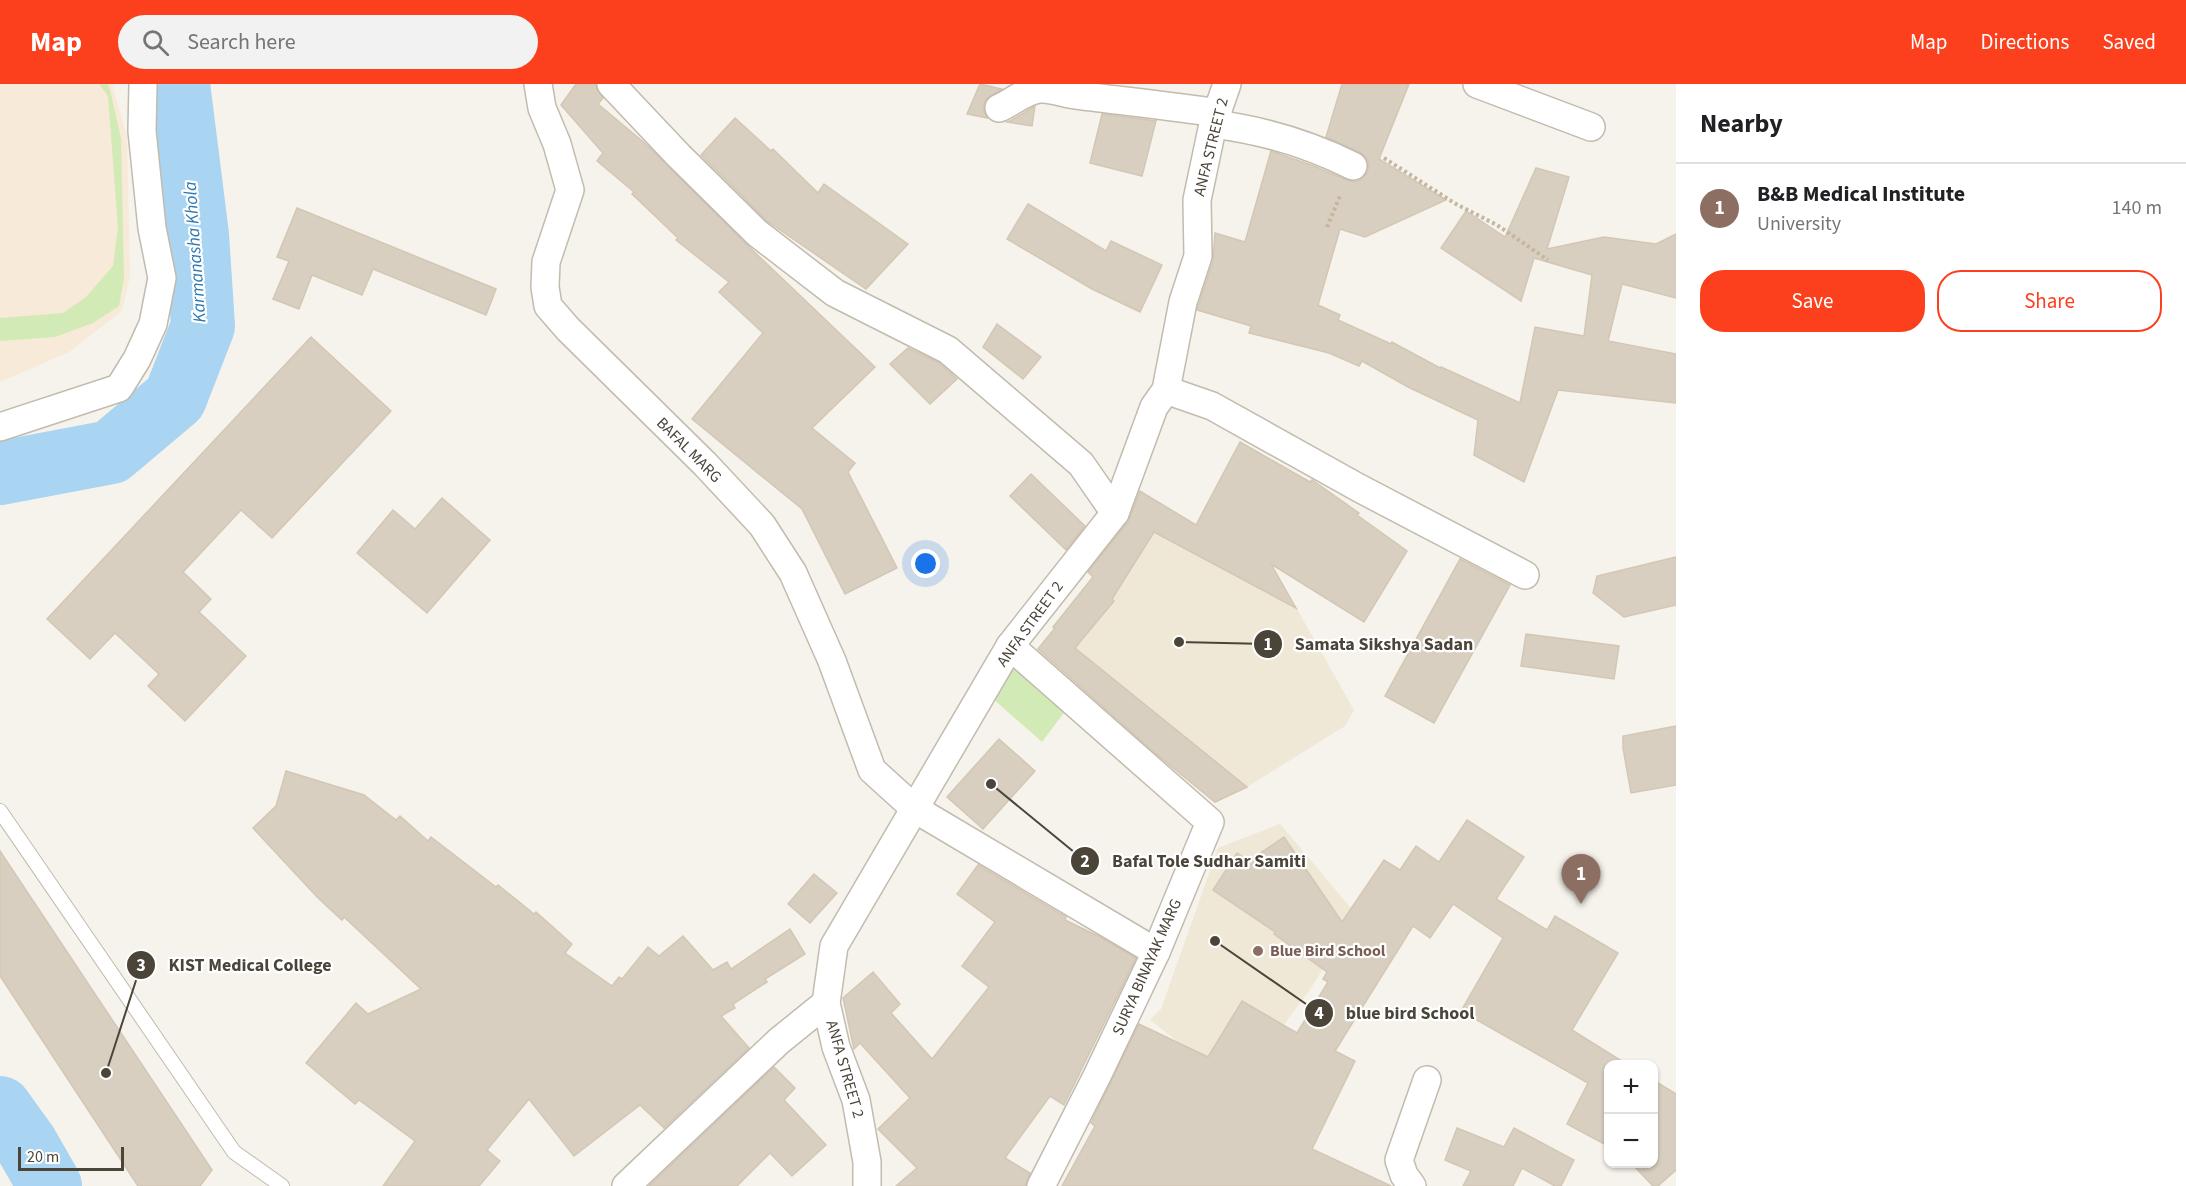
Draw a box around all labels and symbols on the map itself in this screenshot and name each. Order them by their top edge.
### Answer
street label: ANFA STREET 2 [1188,95,1234,199]
water label: Karmanasha Khola [178,180,212,323]
street label: BAFAL MARG [651,412,727,488]
your location [911,549,940,578]
street label: ANFA STREET 2 [991,577,1069,671]
callout: Samata Sikshya Sadan [1253,626,1486,662]
text: 1 [1263,632,1273,657]
text: Samata Sikshya Sadan [1295,632,1473,657]
callout: Bafal Tole Sudhar Samiti [1070,843,1318,879]
text: 2 [1080,849,1090,874]
text: Bafal Tole Sudhar Samiti [1112,849,1306,874]
pin: 1 [1562,854,1600,904]
street label: SURYA BINAYAK MARG [1107,895,1187,1039]
place label: Blue Bird School [1270,940,1386,962]
marker: Blue Bird School [1251,944,1265,958]
callout: KIST Medical College [126,947,344,983]
text: 3 [136,953,146,978]
text: KIST Medical College [168,953,332,978]
callout: blue bird School [1304,995,1486,1031]
text: 4 [1314,1001,1324,1026]
text: blue bird School [1346,1001,1474,1026]
street label: ANFA STREET 2 [821,1018,869,1120]
scale bar [18,1144,124,1172]

